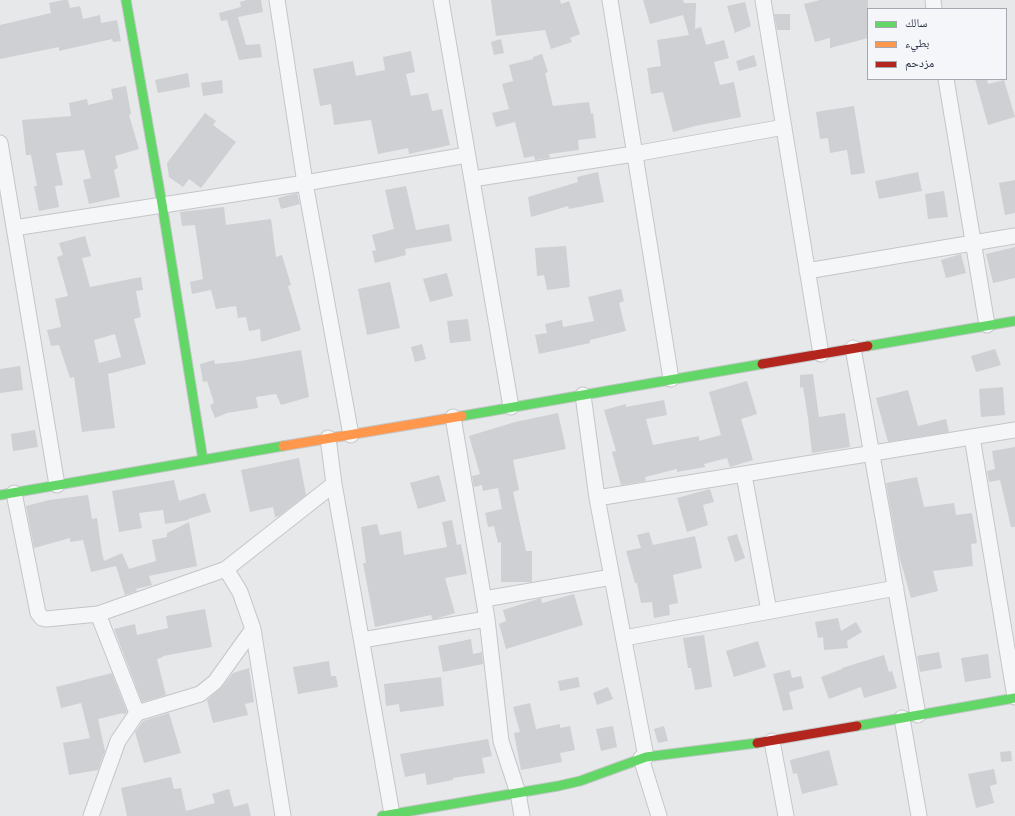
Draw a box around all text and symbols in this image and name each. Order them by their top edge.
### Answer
legend [867,8,1007,80]
text: سالك [905,15,927,30]
text: بطيء [905,35,929,50]
text: مزدحم [905,55,934,70]

